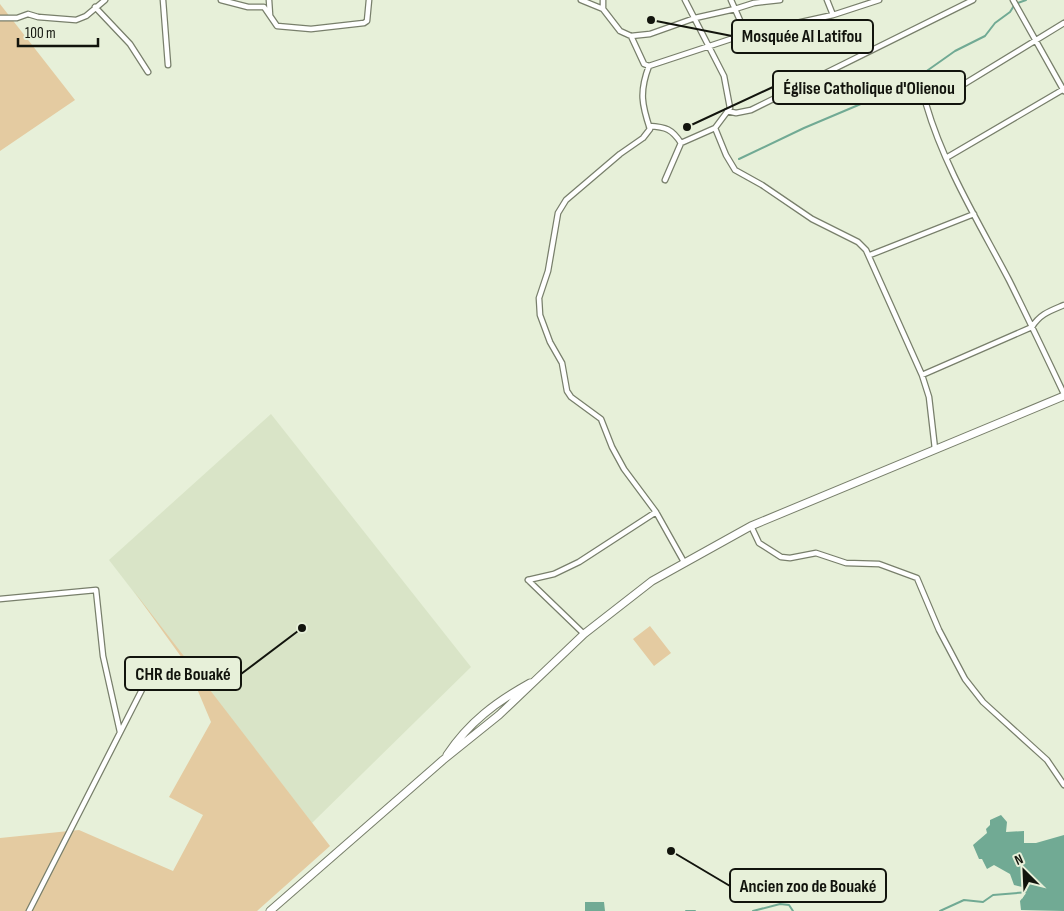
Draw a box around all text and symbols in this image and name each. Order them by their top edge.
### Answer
scale bar [18,15,98,47]
callout: Mosquée Al Latifou [732,20,873,53]
text: 100 m [25,24,56,43]
text: Mosquée Al Latifou [742,26,862,47]
callout: Église Catholique d'Olienou [773,71,965,104]
text: Église Catholique d'Olienou [783,78,955,99]
callout: CHR de Bouaké [125,657,241,690]
text: CHR de Bouaké [135,664,231,685]
north arrow [999,846,1049,896]
text: N [1012,850,1026,869]
callout: Ancien zoo de Bouaké [730,869,886,902]
text: Ancien zoo de Bouaké [739,876,876,897]

